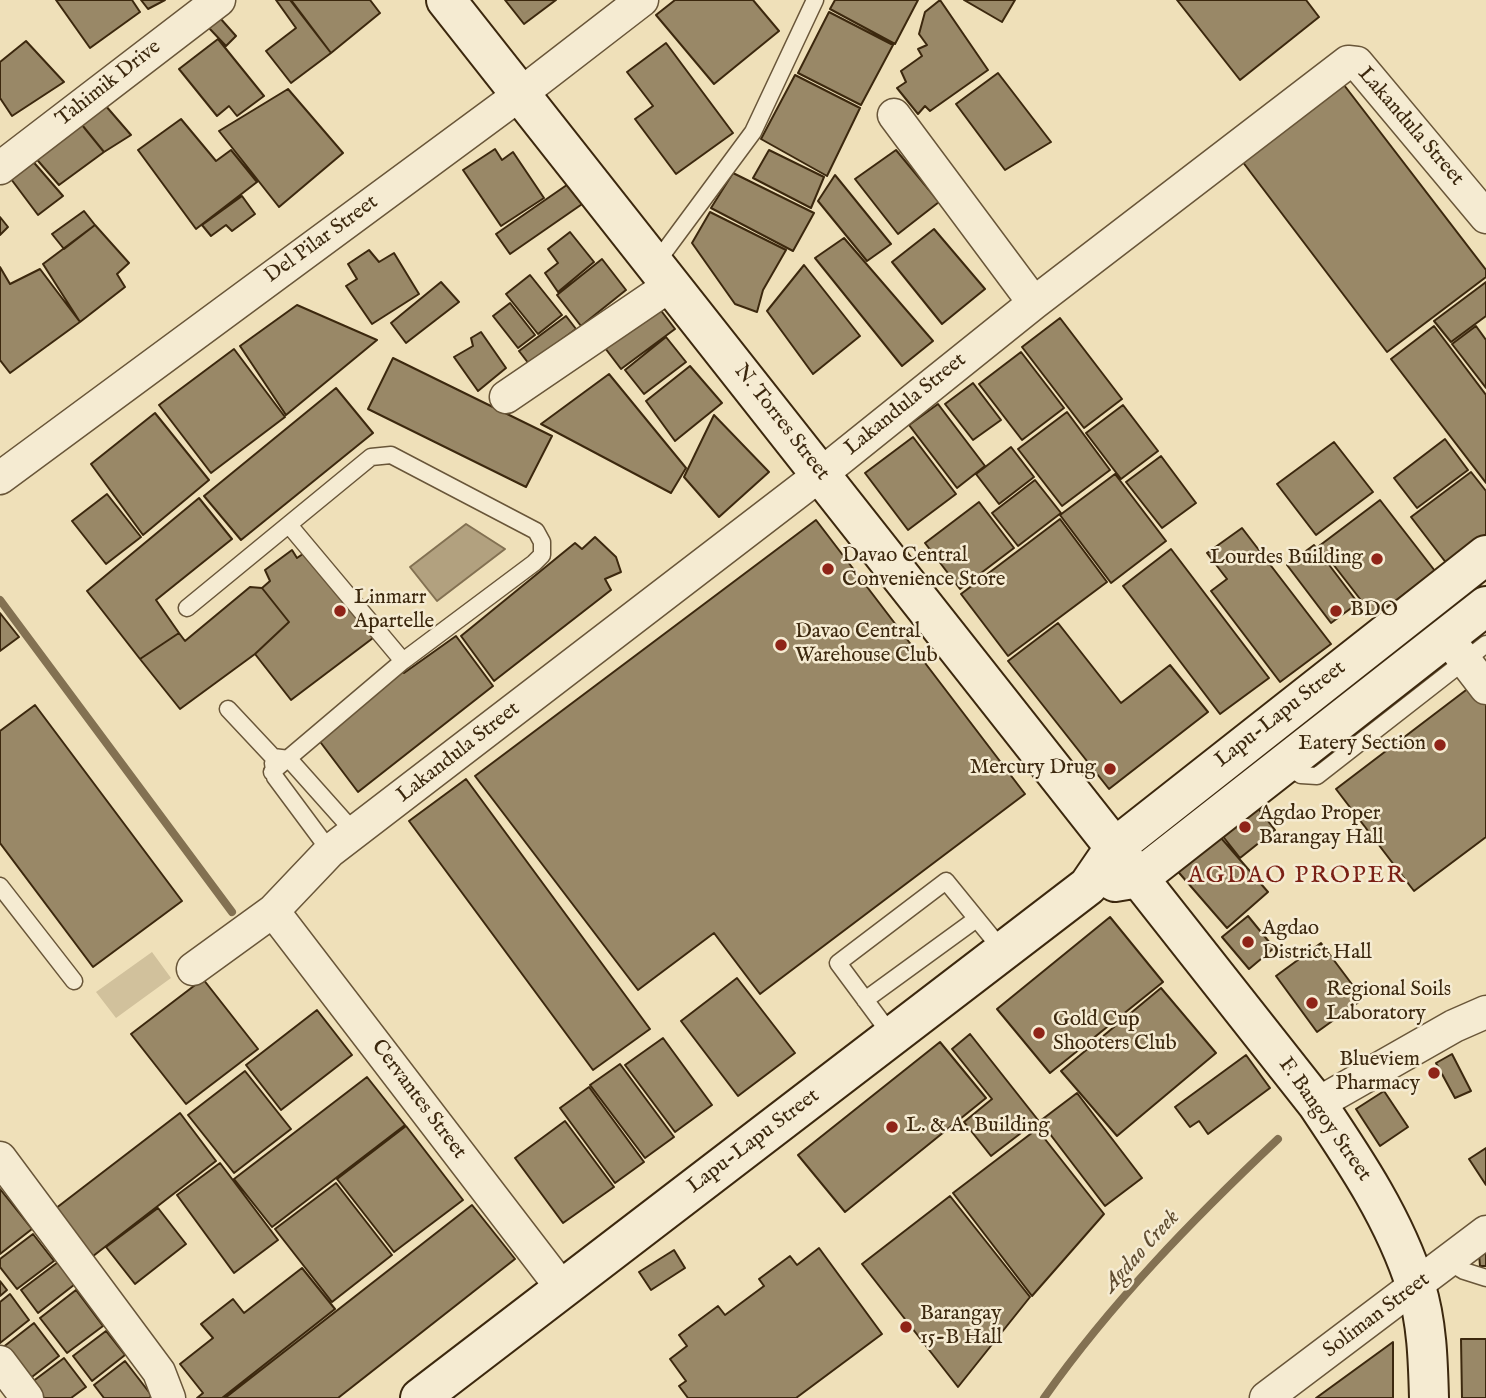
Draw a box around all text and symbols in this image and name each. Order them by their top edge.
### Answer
street label: Tahimik Drive [52,35,166,133]
street label: Lakandula Street [1352,62,1468,192]
street label: Del Pilar Street [260,190,384,290]
street label: Lakandula Street [840,348,972,462]
street label: N. Torres Street [728,360,834,486]
place label: Davao Central Convenience Store [842,544,1005,594]
place label: Lourdes Building [1210,546,1363,572]
marker: Lourdes Building [1369,551,1385,567]
marker: Davao Central Convenience Store [820,561,836,577]
place label: Linmarr Apartelle [354,586,434,636]
place label: BDO [1350,598,1398,624]
marker: Linmarr Apartelle [332,603,348,619]
marker: BDO [1328,603,1344,619]
place label: Davao Central Warehouse Club [795,620,938,670]
marker: Davao Central Warehouse Club [773,637,789,653]
street label: Lapu-Lapu Street [1211,656,1351,774]
street label: Lakandula Street [392,697,526,809]
place label: Eatery Section [1298,732,1426,758]
marker: Eatery Section [1432,737,1448,753]
place label: Mercury Drug [970,756,1096,782]
marker: Mercury Drug [1102,761,1118,777]
place label: Agdao Proper Barangay Hall [1259,802,1384,852]
marker: Agdao Proper Barangay Hall [1237,819,1253,835]
district label: AGDAO PROPER [1189,863,1405,891]
place label: Agdao District Hall [1262,917,1372,967]
marker: Agdao District Hall [1240,934,1256,950]
place label: Regional Soils Laboratory [1326,978,1451,1028]
marker: Regional Soils Laboratory [1304,995,1320,1011]
place label: Gold Cup Shooters Club [1053,1008,1177,1058]
marker: Gold Cup Shooters Club [1031,1025,1047,1041]
street label: Cervantes Street [365,1035,471,1165]
place label: Blueviem Pharmacy [1335,1048,1420,1098]
street label: F. Bangoy Street [1272,1053,1376,1187]
marker: Blueviem Pharmacy [1426,1065,1442,1081]
street label: Lapu-Lapu Street [683,1084,825,1200]
place label: L. & A. Building [906,1114,1050,1140]
marker: L. & A. Building [884,1119,900,1135]
water label: Agdao Creek [1098,1205,1186,1299]
street label: Soliman Street [1319,1268,1435,1364]
place label: Barangay 15-B Hall [920,1302,1002,1352]
marker: Barangay 15-B Hall [898,1319,914,1335]

